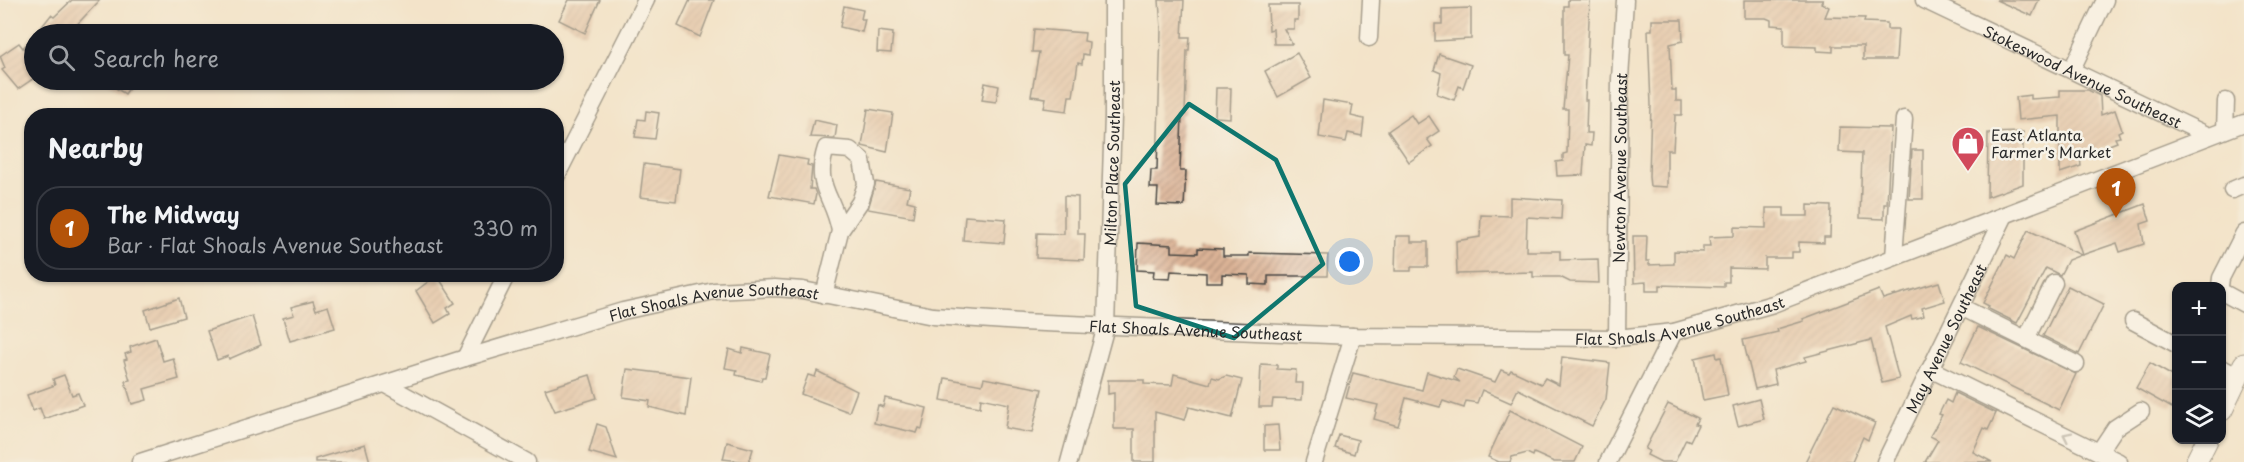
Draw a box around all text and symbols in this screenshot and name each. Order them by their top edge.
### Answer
street label: Stokeswood Avenue Southeast [1980,19,2186,133]
search box [24,24,564,90]
icon: search [45,41,78,74]
text: Search here [93,41,219,74]
street label: Newton Avenue Southeast [1606,72,1632,263]
street label: Milton Place Southeast [1097,80,1125,246]
place label: East Atlanta Farmer's Market [1991,123,2111,163]
shop icon: East Atlanta Farmer's Market [1950,125,1986,172]
text: Nearby [48,128,143,167]
pin: 1 [2096,168,2136,218]
text: The Midway [107,197,239,230]
text: 1 [65,213,74,243]
text: 330 m [472,213,538,243]
text: Bar · Flat Shoals Avenue Southeast [107,230,443,260]
your location [1335,247,1364,276]
street label: May Avenue Southeast [1899,259,1991,417]
street label: Flat Shoals Avenue Southeast [606,276,821,326]
map controls [2172,282,2226,444]
button: + [2172,282,2226,336]
street label: Flat Shoals Avenue Southeast [1575,289,1787,349]
street label: Flat Shoals Avenue Southeast [1089,313,1303,345]
button: − [2172,336,2226,390]
button: layers [2172,390,2226,444]
one-way arrow [2062,432,2073,444]

